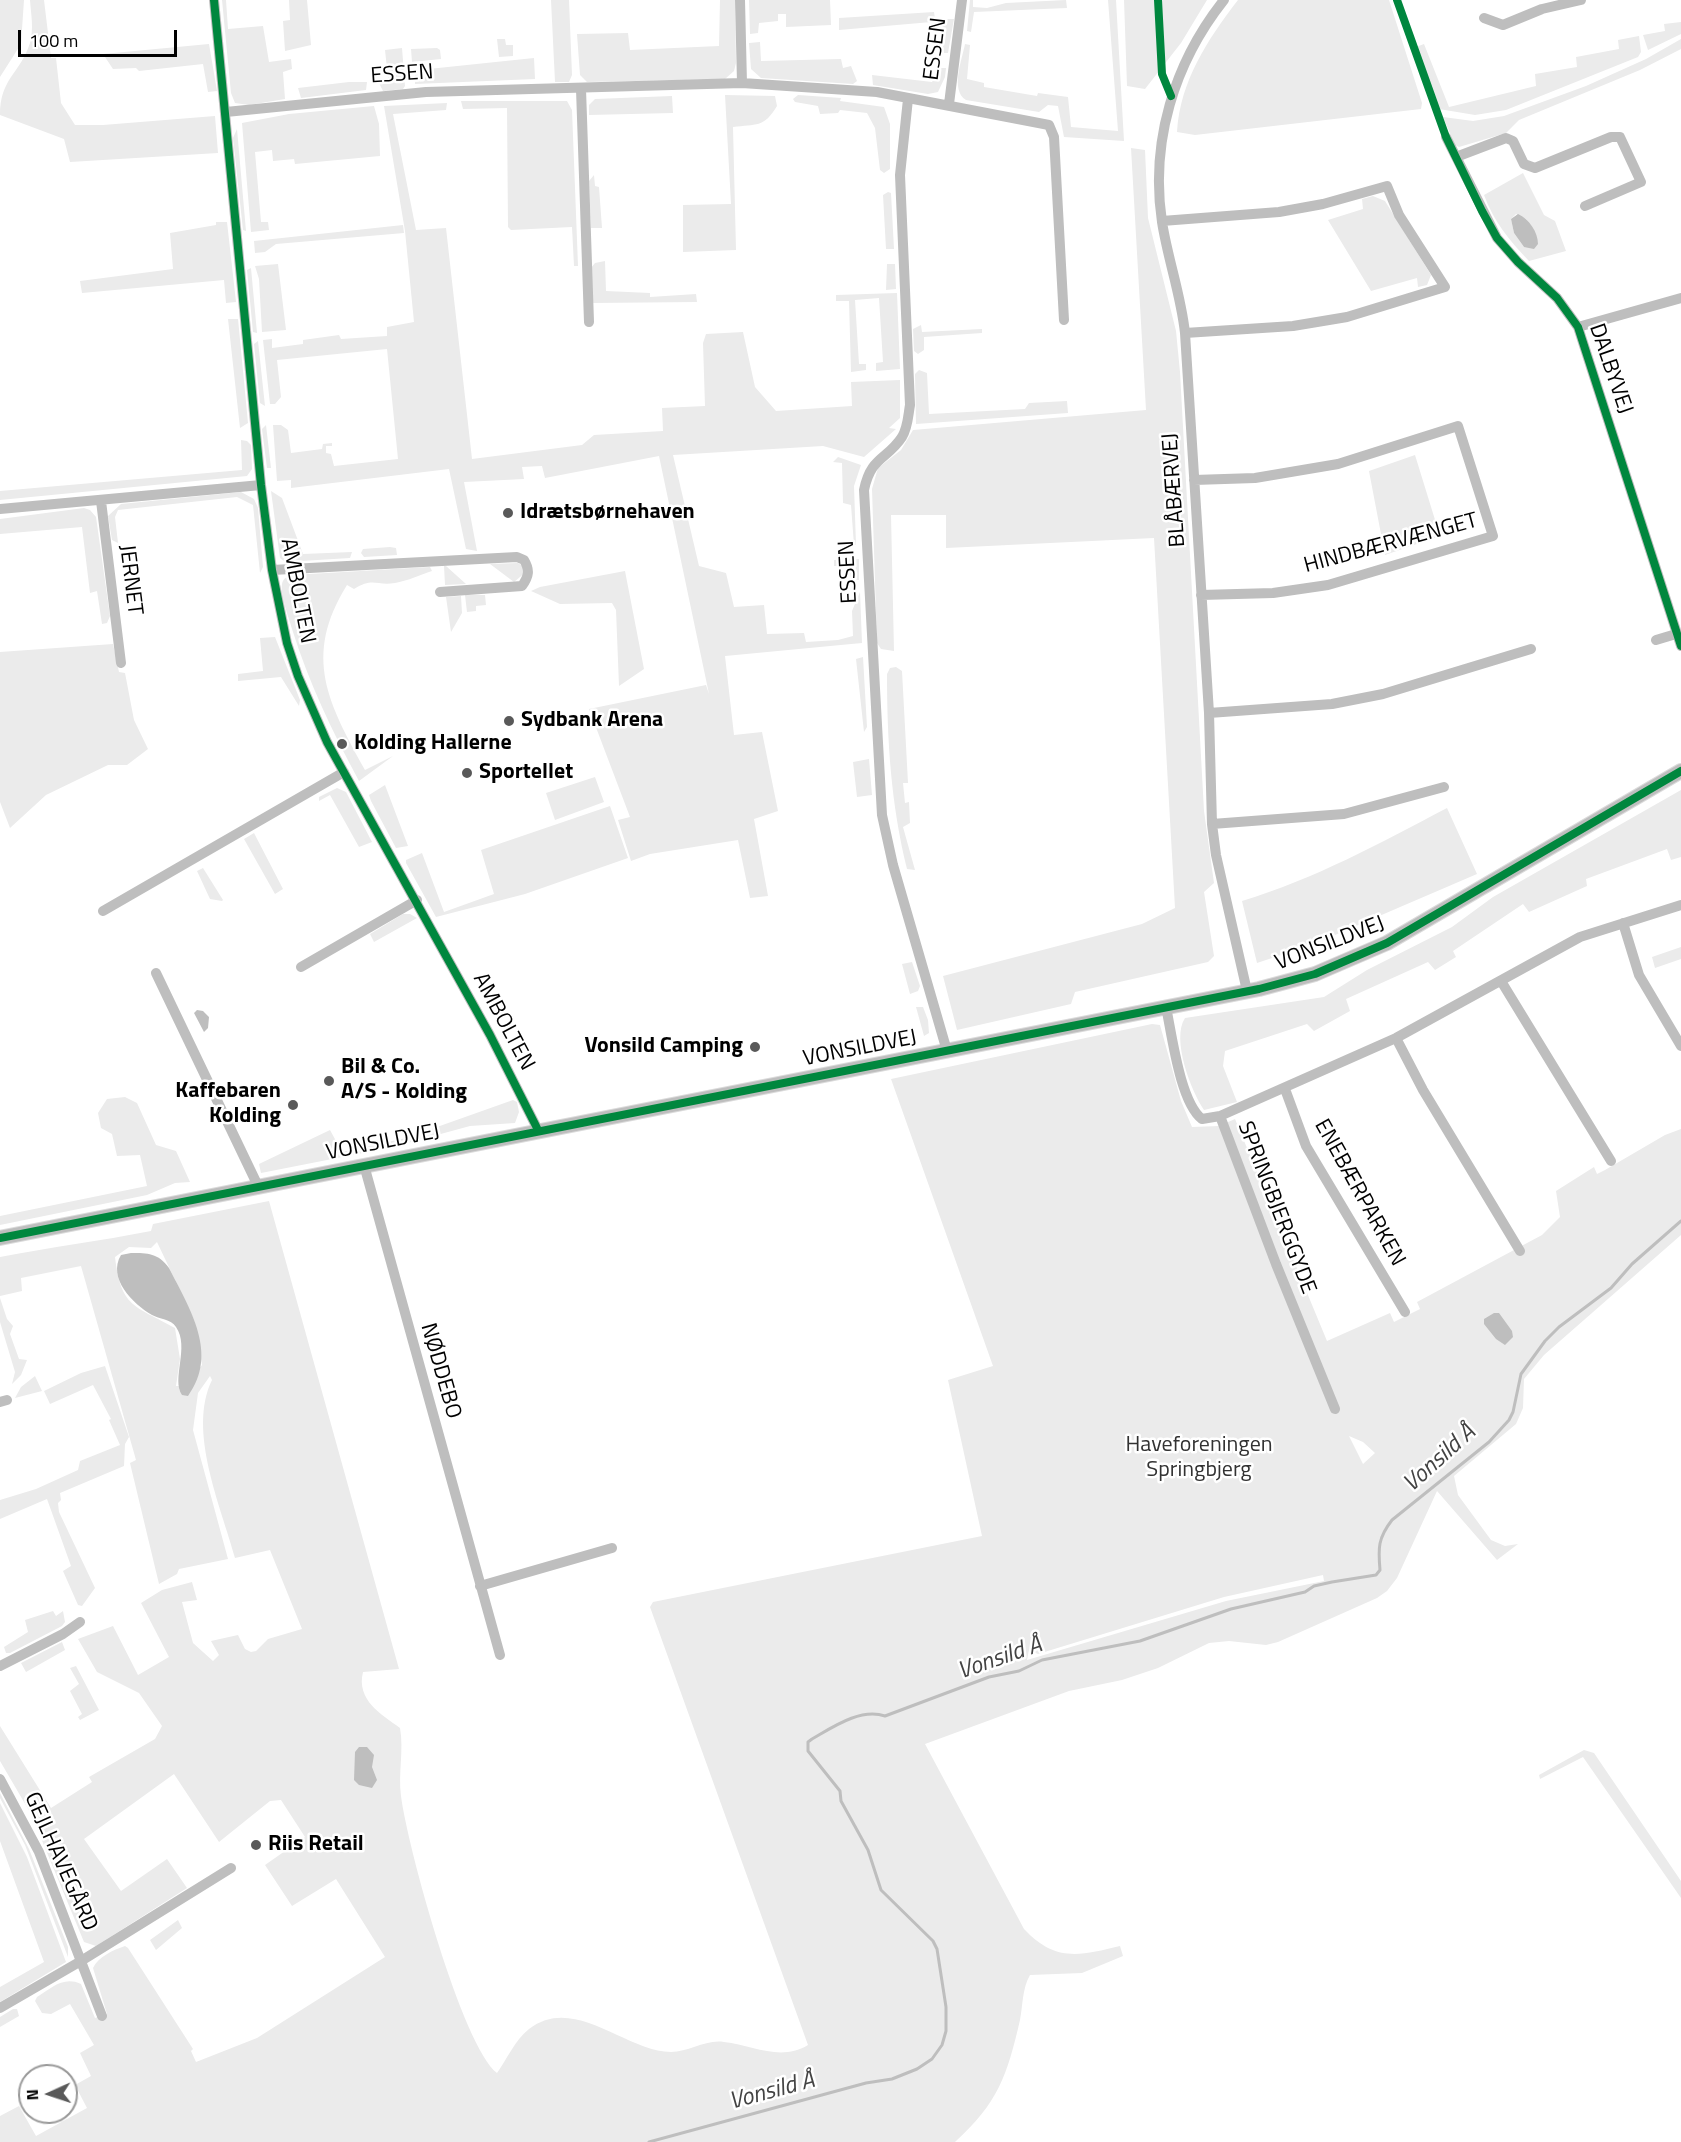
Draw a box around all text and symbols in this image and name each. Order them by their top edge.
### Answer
street label: ESSEN [919,16,953,82]
scale bar [21,18,180,56]
text: 100 m [29,27,78,54]
street label: ESSEN [370,60,434,90]
street label: DALBYVEJ [1582,320,1638,418]
street label: BLÅBÆRVEJ [1158,432,1192,548]
place label: Idrætsbørnehaven [520,500,695,526]
marker: Idrætsbørnehaven [501,506,515,520]
street label: HINDBÆRVÆNGET [1301,508,1481,580]
street label: AMBOLTEN [274,536,320,646]
street label: ESSEN [834,540,864,604]
street label: JERNET [113,543,147,617]
place label: Sydbank Arena [521,708,663,734]
marker: Sydbank Arena [502,714,516,728]
place label: Kolding Hallerne [354,731,512,757]
marker: Kolding Hallerne [335,737,349,751]
place label: Sportellet [479,760,573,786]
marker: Sportellet [460,766,474,780]
street label: VONSILDVEJ [1272,911,1388,977]
street label: AMBOLTEN [466,969,540,1075]
street label: VONSILDVEJ [801,1025,919,1073]
place label: Vonsild Camping [584,1034,743,1060]
marker: Vonsild Camping [748,1040,762,1054]
place label: Bil & Co. A/S - Kolding [341,1055,467,1106]
marker: Bil & Co. A/S - Kolding [322,1074,336,1088]
place label: Kaffebaren Kolding [175,1079,281,1130]
marker: Kaffebaren Kolding [286,1098,300,1112]
street label: ENEBÆRPARKEN [1308,1115,1410,1271]
street label: SPRINGBJERGGYDE [1231,1118,1321,1298]
street label: VONSILDVEJ [324,1119,442,1167]
street label: NØDDEBO [414,1320,466,1422]
water label: Vonsild Å [1398,1419,1482,1499]
park label: Haveforeningen Springbjerg [1125,1433,1273,1484]
water label: Vonsild Å [954,1631,1046,1687]
street label: GEJLHAVEGÅRD [18,1788,102,1936]
place label: Riis Retail [268,1832,364,1858]
marker: Riis Retail [249,1838,263,1852]
north arrow [18,2064,78,2124]
water label: Vonsild Å [726,2067,818,2117]
text: N [20,2089,44,2101]

